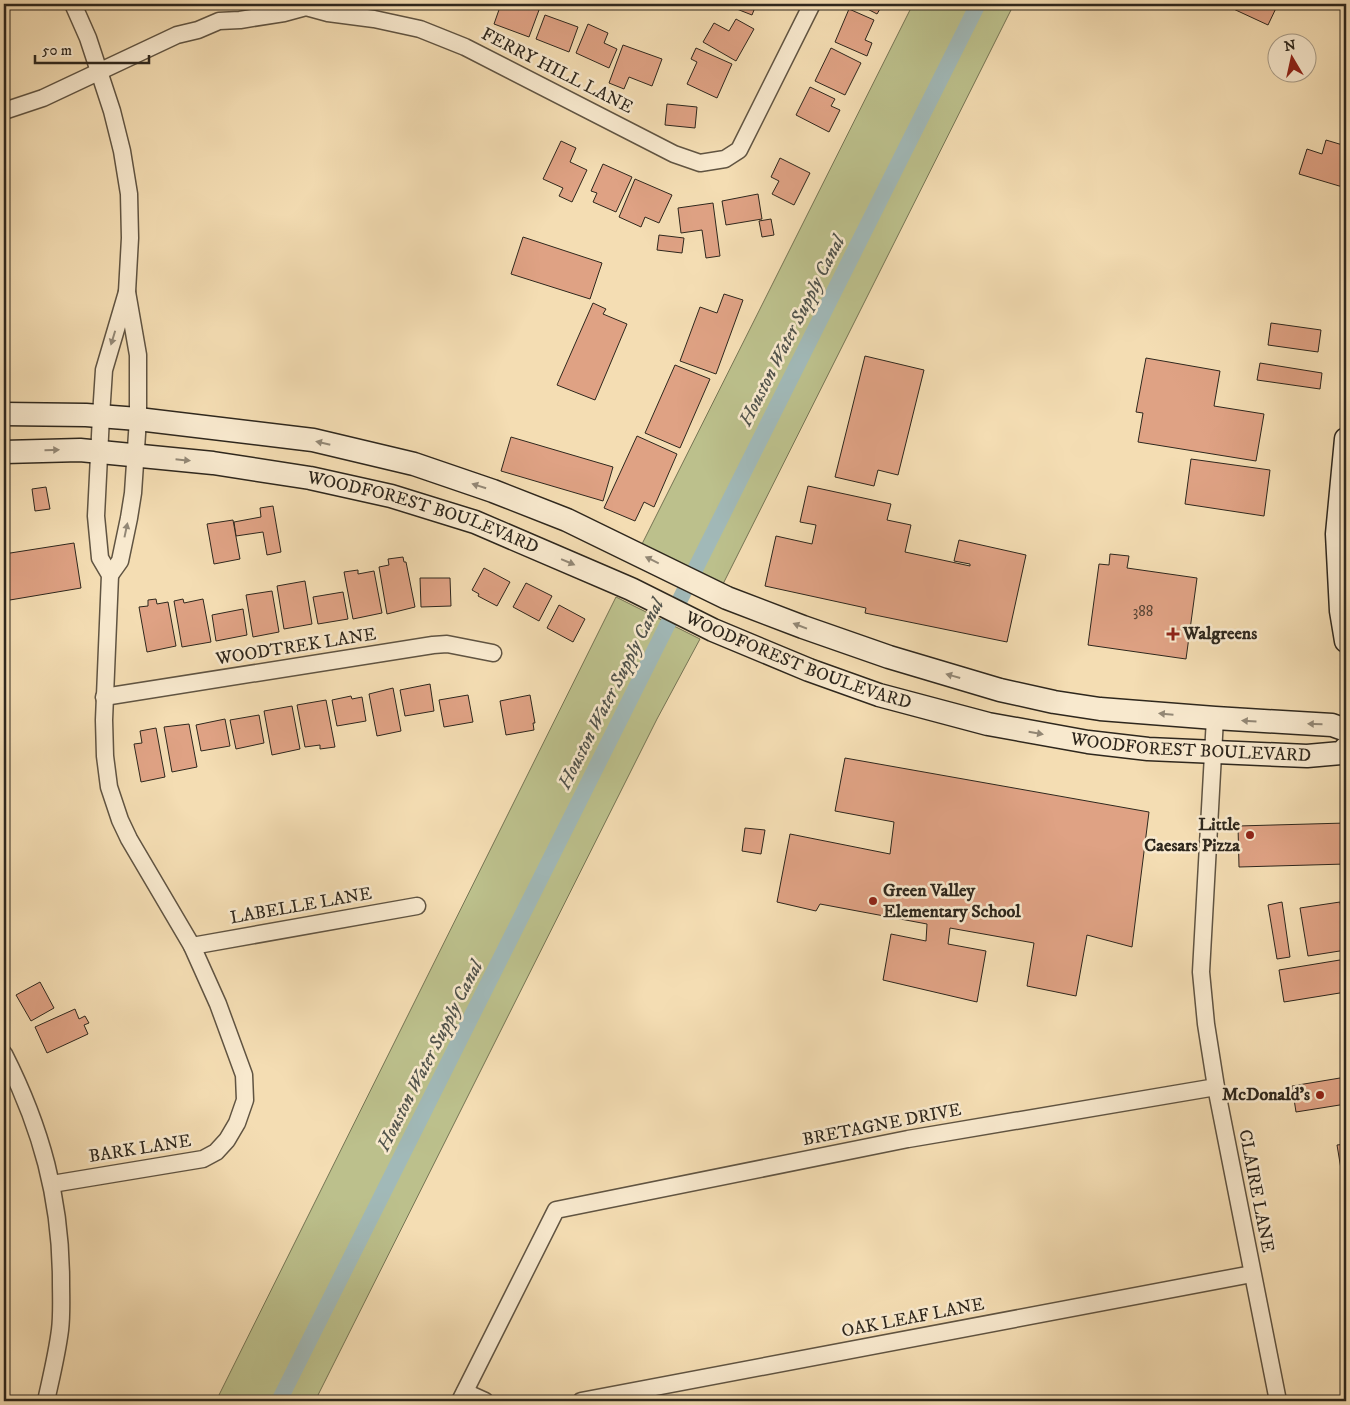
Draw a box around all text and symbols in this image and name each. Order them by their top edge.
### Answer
street label: FERRY HILL LANE [477,23,637,119]
scale bar [35,32,149,64]
north arrow [1268,32,1318,82]
text: N [1283,36,1298,56]
text: 50 m [42,41,72,60]
water label: Houston Water Supply Canal [734,230,852,431]
one-way arrow [108,331,116,346]
one-way arrow [315,439,330,447]
one-way arrow [45,446,61,454]
one-way arrow [176,456,192,464]
street label: WOODFOREST BOULEVARD [304,466,542,559]
one-way arrow [472,482,487,490]
one-way arrow [122,522,130,538]
one-way arrow [645,556,659,564]
one-way arrow [561,559,575,567]
water label: Houston Water Supply Canal [553,593,671,794]
house number: 388 [1133,602,1153,621]
street label: WOODFOREST BOULEVARD [680,606,914,714]
one-way arrow [792,622,807,630]
street label: WOODTREK LANE [213,623,378,671]
place label: Walgreens [1182,623,1257,645]
marker: Walgreens [1167,628,1179,640]
one-way arrow [945,671,960,679]
one-way arrow [1158,710,1174,718]
one-way arrow [1241,716,1257,724]
one-way arrow [1307,720,1323,728]
street label: WOODFOREST BOULEVARD [1068,728,1312,767]
one-way arrow [1028,729,1044,737]
place label: Little Caesars Pizza [1144,814,1241,857]
marker: Little Caesars Pizza [1244,829,1256,841]
place label: Green Valley Elementary School [883,880,1021,923]
street label: LABELLE LANE [228,883,374,929]
marker: Green Valley Elementary School [867,895,879,907]
water label: Houston Water Supply Canal [372,955,490,1156]
place label: McDonald's [1222,1084,1310,1106]
marker: McDonald's [1314,1089,1326,1101]
street label: BRETAGNE DRIVE [801,1099,963,1151]
street label: CLAIRE LANE [1233,1128,1279,1255]
street label: BARK LANE [87,1130,193,1168]
street label: OAK LEAF LANE [840,1293,986,1343]

